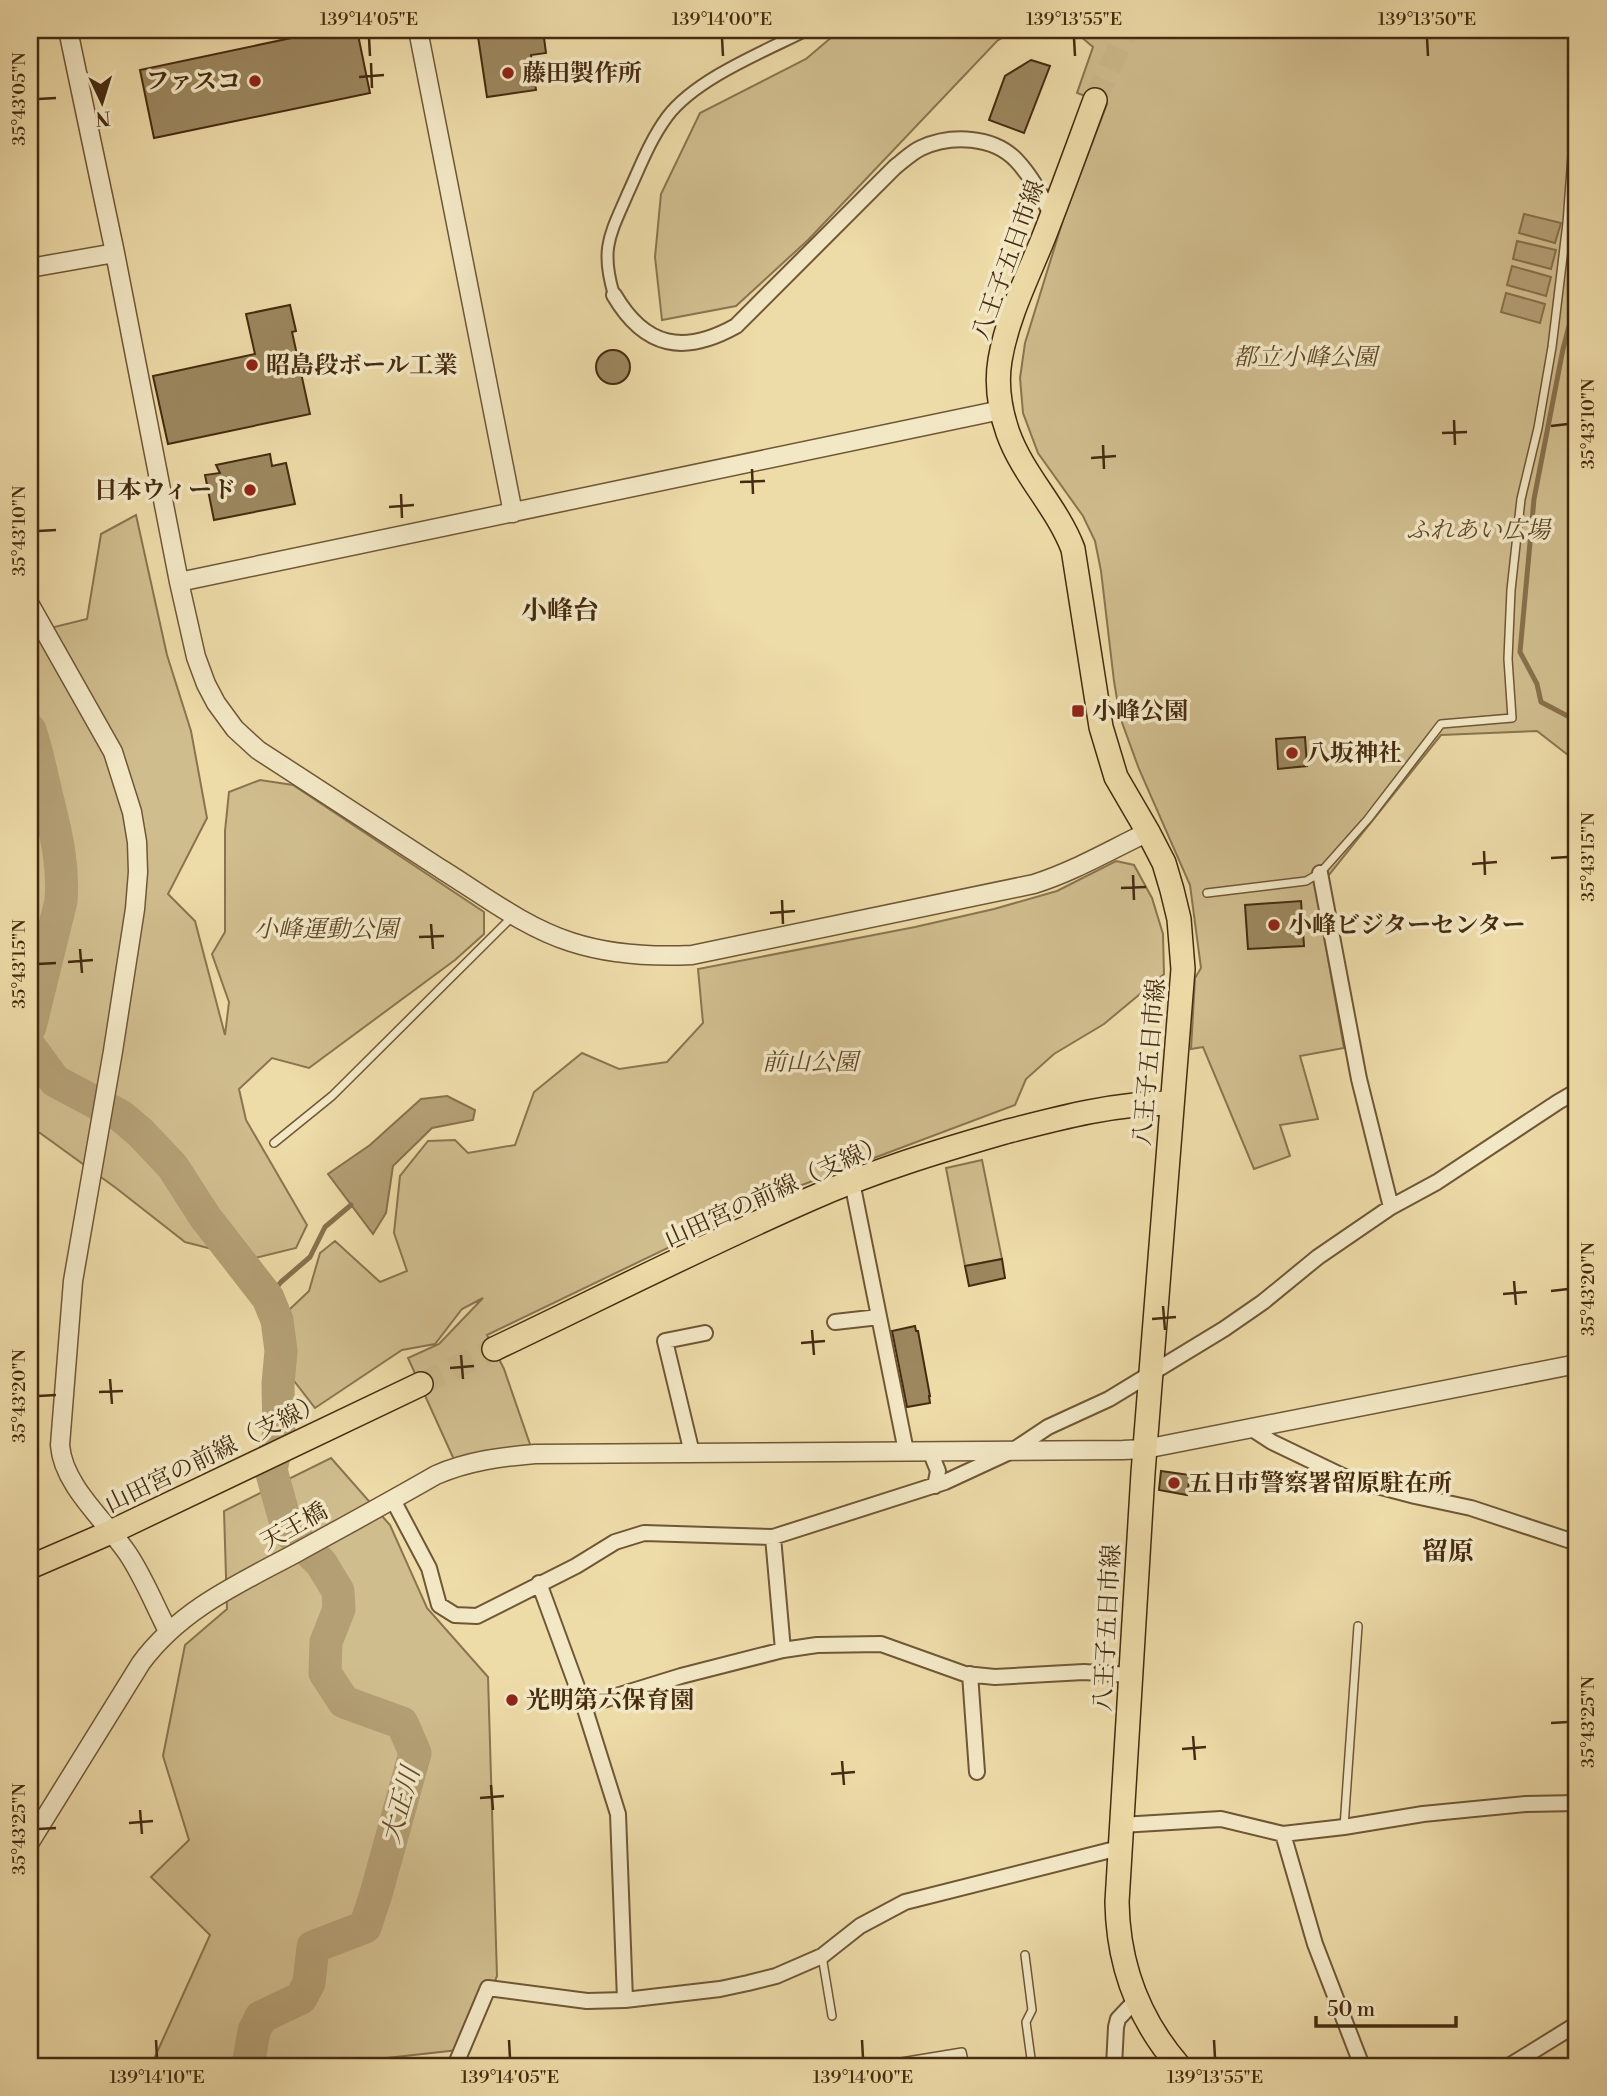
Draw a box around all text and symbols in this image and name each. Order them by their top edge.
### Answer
text: 139°14'05"E [320,8,418,31]
text: 139°14'00"E [672,8,772,31]
text: 139°13'55"E [1026,8,1122,31]
text: 139°13'50"E [1378,8,1476,31]
text: 35°43'05"N [8,52,31,146]
place label: 藤田製作所 [522,59,642,89]
marker: 藤田製作所 [500,65,516,81]
north arrow [66,66,136,136]
place label: ファスコ [145,67,241,97]
marker: ファスコ [247,73,263,89]
text: N [95,105,111,130]
street label: 八王子五日市線 [966,176,1052,344]
park label: 都立小峰公園 [1233,343,1381,373]
place label: 昭島段ボール工業 [266,351,458,381]
marker: 昭島段ボール工業 [244,357,260,373]
text: 35°43'10"N [1577,378,1600,469]
place label: 日本ウィード [93,476,236,506]
marker: 日本ウィード [242,482,258,498]
text: 35°43'10"N [8,485,31,576]
park label: ふれあい広場 [1406,516,1552,546]
district label: 小峰台 [521,595,599,627]
place label: 小峰公園 [1092,697,1188,727]
marker: 小峰公園 [1070,703,1086,719]
place label: 八坂神社 [1306,739,1402,769]
marker: 八坂神社 [1284,745,1300,761]
text: 35°43'15"N [1577,812,1600,902]
place label: 小峰ビジターセンター [1288,911,1526,941]
park label: 小峰運動公園 [254,915,402,945]
marker: 小峰ビジターセンター [1266,917,1282,933]
text: 35°43'15"N [8,919,31,1009]
street label: 八王子五日市線 [1128,977,1172,1147]
park label: 前山公園 [762,1048,862,1078]
street label: 山田宮の前線（支線） [660,1129,891,1254]
text: 35°43'20"N [1577,1242,1600,1336]
text: 35°43'20"N [8,1349,31,1443]
street label: 山田宮の前線（支線） [100,1388,329,1520]
place label: 五日市警察署留原駐在所 [1188,1469,1452,1499]
marker: 五日市警察署留原駐在所 [1166,1475,1182,1491]
street label: 天王橋 [256,1496,333,1557]
district label: 留原 [1422,1536,1474,1568]
street label: 八王子五日市線 [1089,1543,1127,1713]
text: 35°43'25"N [1577,1676,1600,1768]
place label: 光明第六保育園 [526,1686,694,1716]
marker: 光明第六保育園 [504,1692,520,1708]
water label: 大正川 [375,1760,428,1847]
text: 35°43'25"N [8,1783,31,1875]
scale bar [1316,1984,1456,2028]
text: 50 m [1327,1997,1375,2023]
text: 139°14'10"E [109,2066,205,2089]
text: 139°14'05"E [461,2066,559,2089]
text: 139°14'00"E [813,2066,913,2089]
text: 139°13'55"E [1167,2066,1263,2089]

